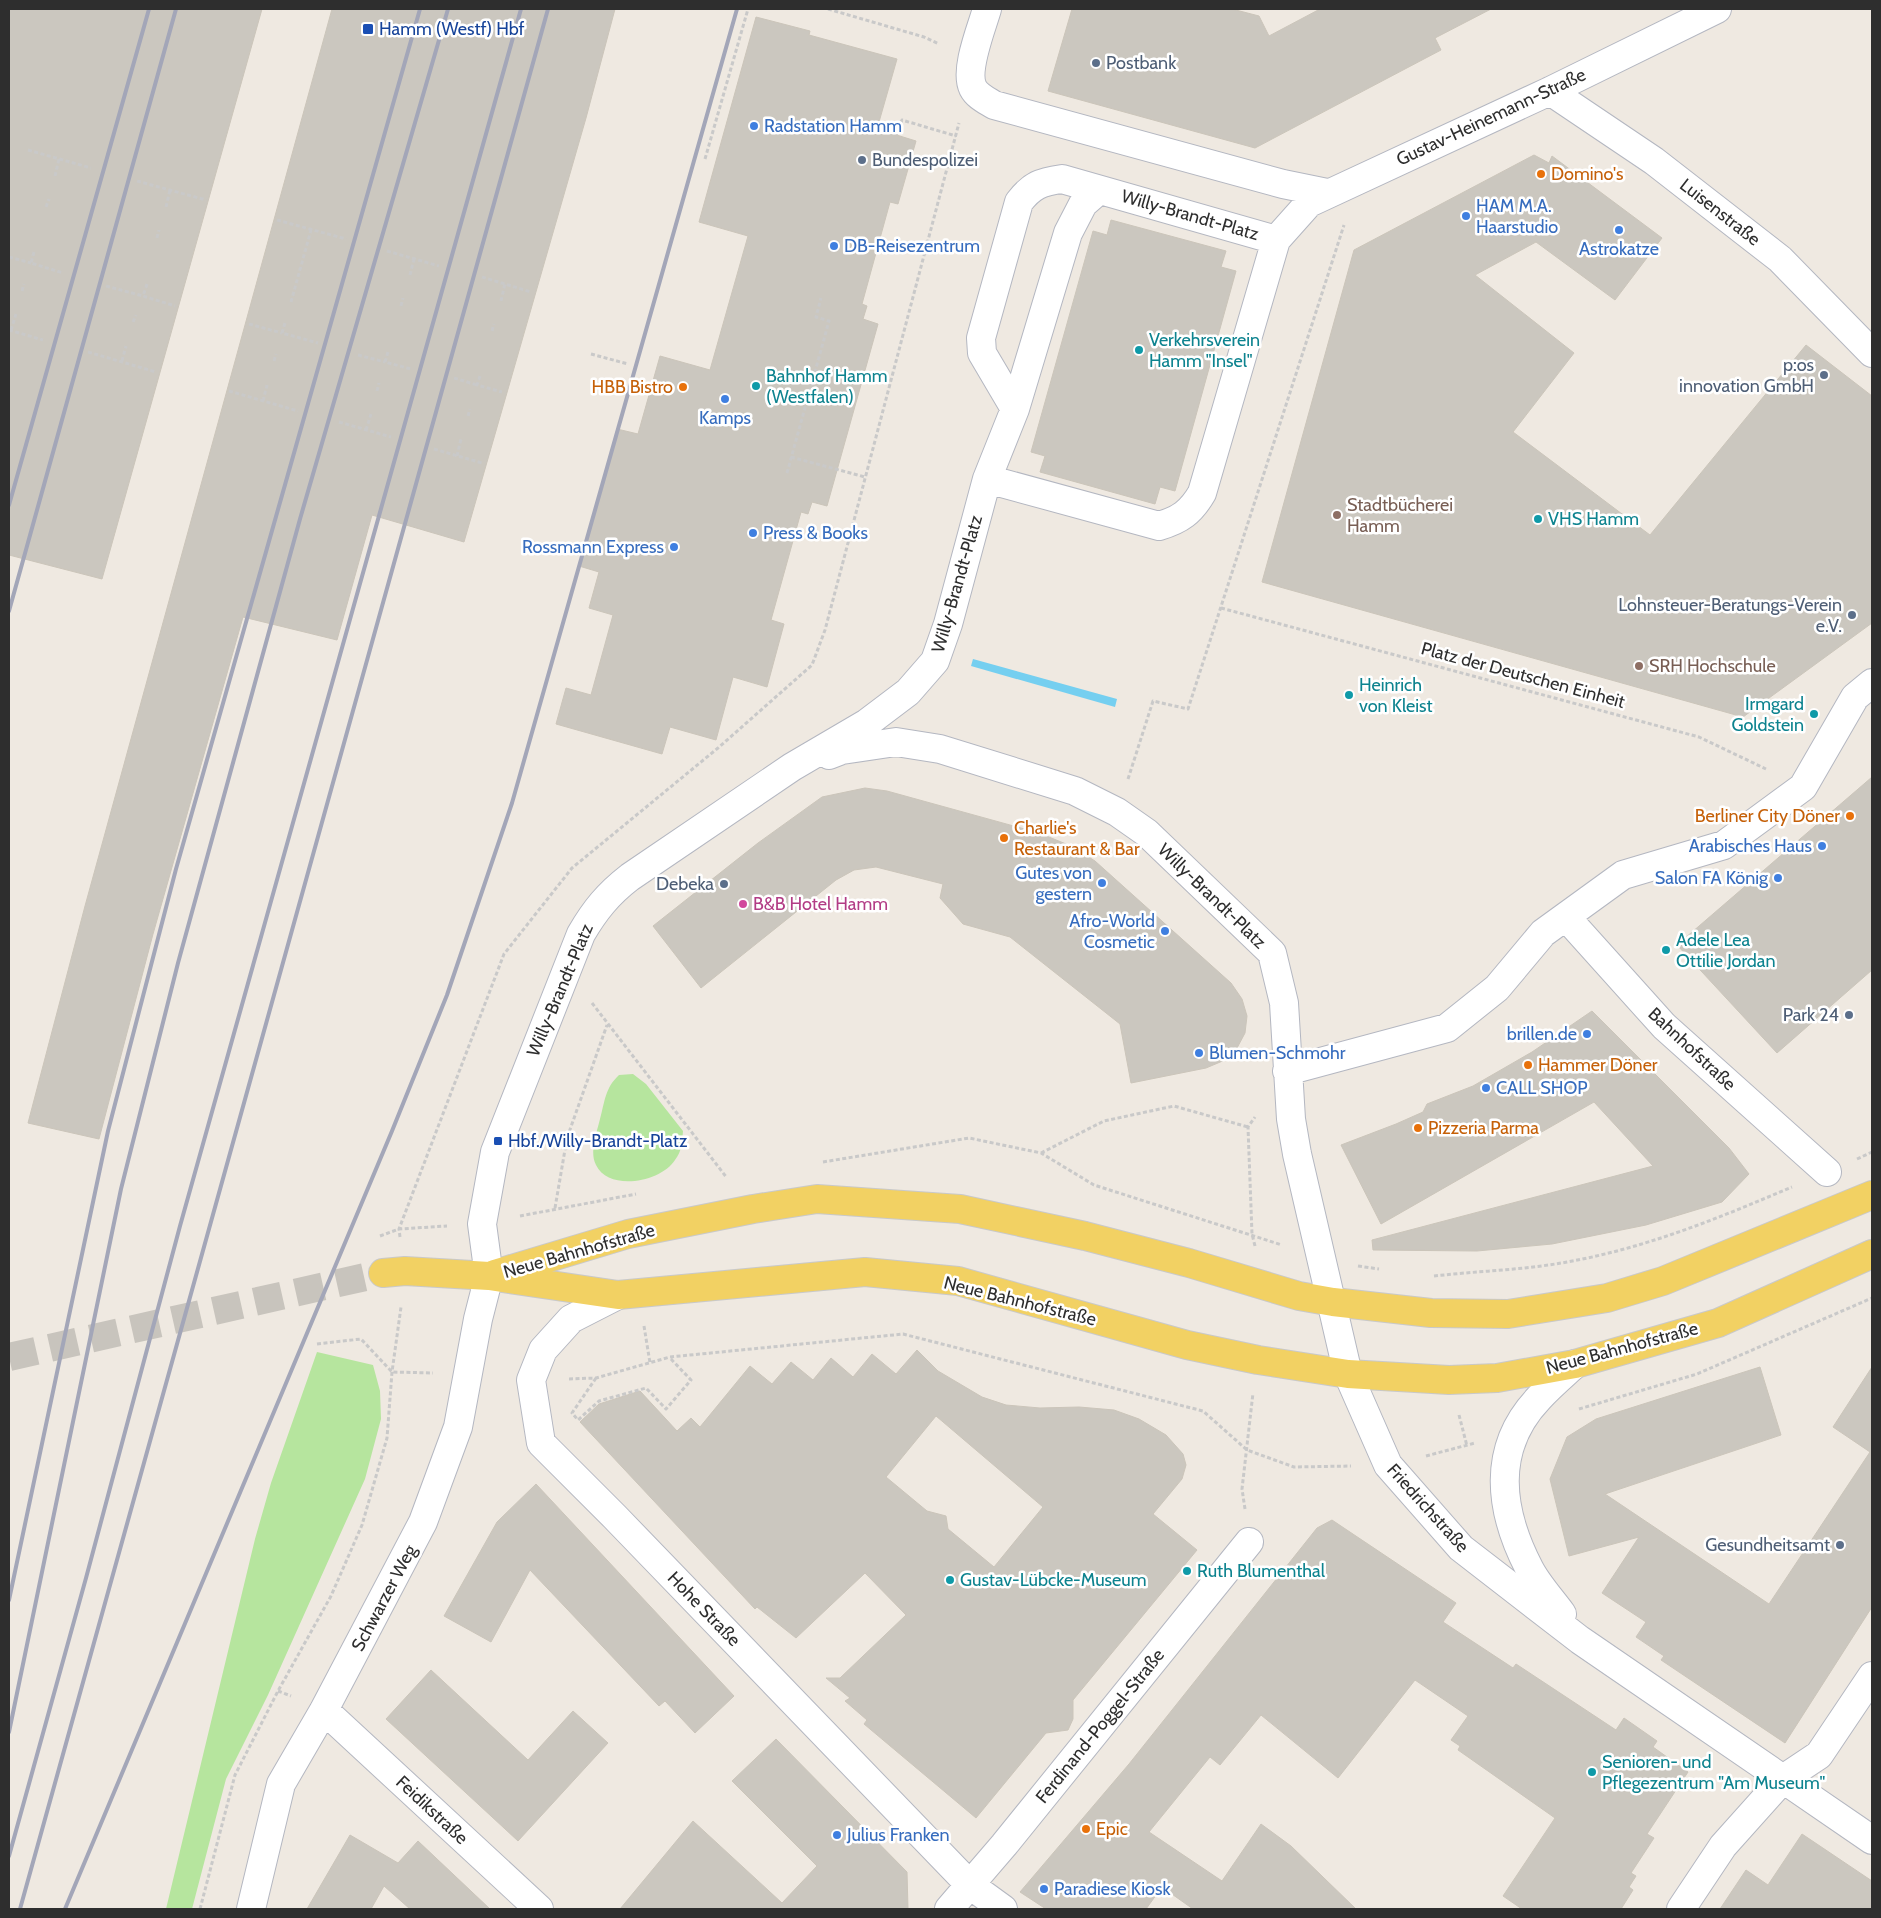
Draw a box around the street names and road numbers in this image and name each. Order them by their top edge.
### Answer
street label: Gustav-Heinemann-Straße [1393,63,1589,171]
street label: Luisenstraße [1675,174,1765,250]
street label: Willy-Brandt-Platz [1119,185,1262,245]
street label: Willy-Brandt-Platz [927,512,987,655]
street label: Platz der Deutschen Einheit [1419,637,1627,713]
street label: Willy-Brandt-Platz [1153,839,1271,954]
street label: Willy-Brandt-Platz [522,920,598,1060]
street label: Bahnhofstraße [1644,1003,1740,1095]
street label: Neue Bahnhofstraße [501,1219,657,1283]
street label: Neue Bahnhofstraße [942,1271,1098,1331]
street label: Neue Bahnhofstraße [1544,1317,1700,1379]
street label: Friedrichstraße [1382,1459,1474,1557]
street label: Schwarzer Weg [347,1540,422,1655]
street label: Hohe Straße [663,1567,745,1651]
street label: Ferdinand-Poggel-Straße [1031,1644,1169,1808]
street label: Feidikstraße [391,1771,473,1849]

